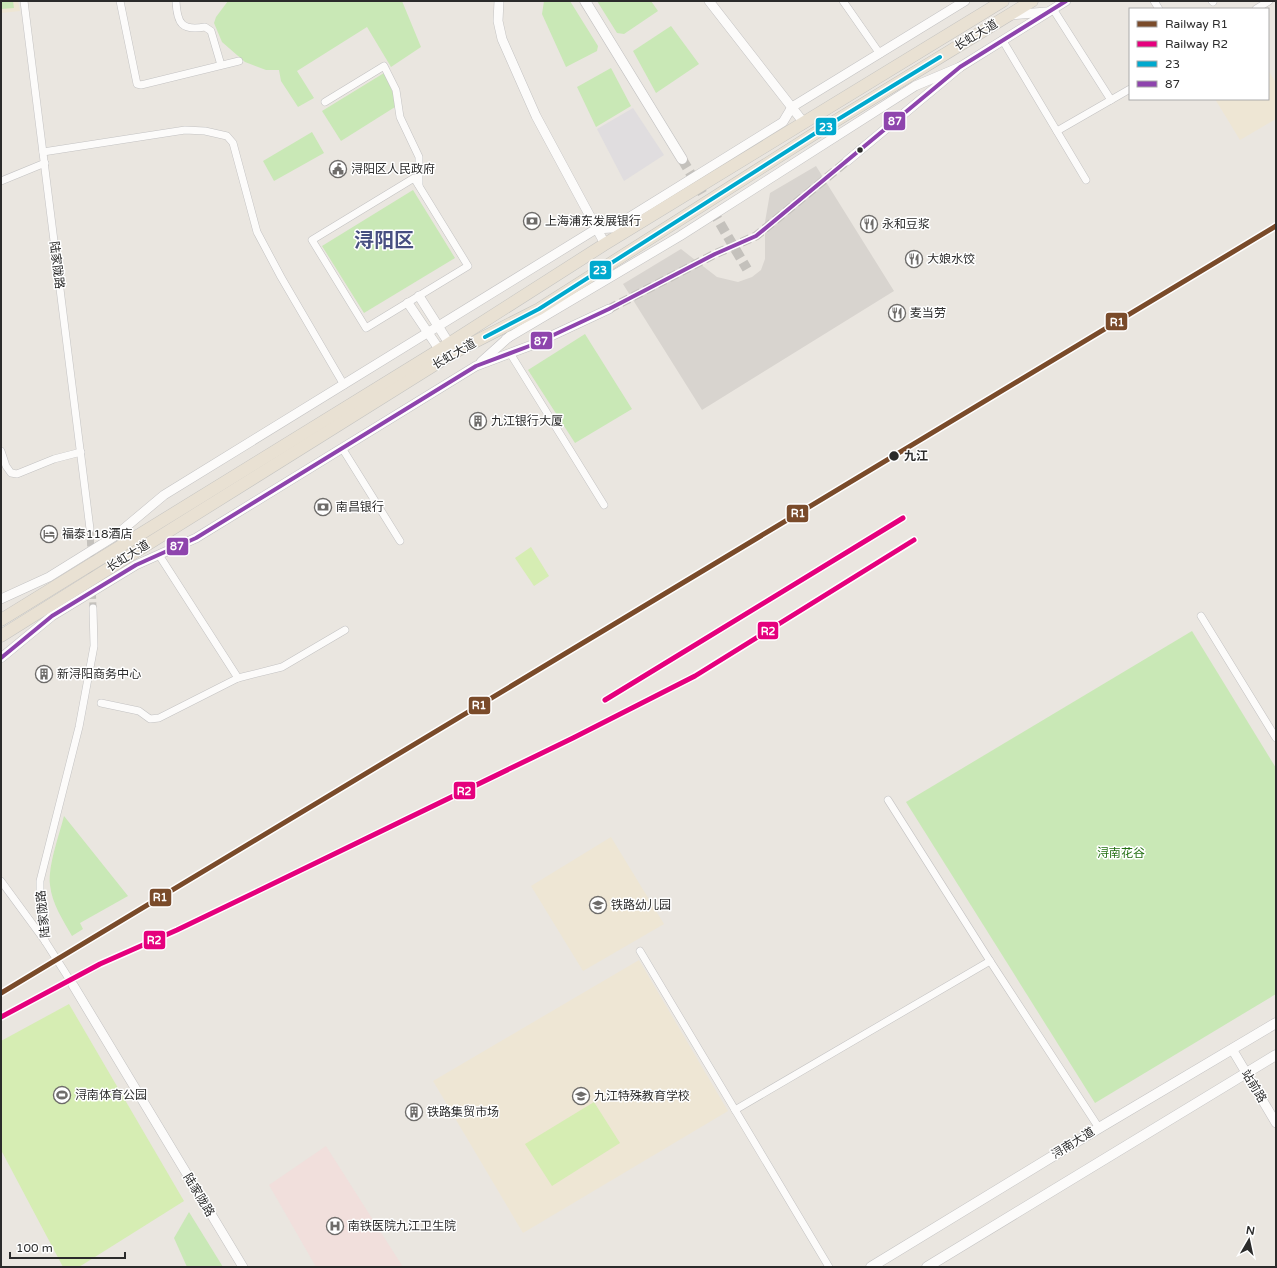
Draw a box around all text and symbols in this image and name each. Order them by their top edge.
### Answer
legend [1129,8,1269,100]
street label: 长虹大道 [952,17,1000,53]
text: Railway R1 [1165,17,1228,31]
text: Railway R2 [1165,37,1228,51]
text: 23 [1165,57,1180,71]
text: 87 [1165,77,1180,91]
line badge: 87 [883,111,906,131]
text: 87 [888,115,902,128]
line badge: 23 [815,117,837,136]
text: 23 [819,121,833,134]
unlabelled marker [855,145,865,155]
public building icon: 浔阳区人民政府 [328,159,348,179]
place label: 浔阳区人民政府 [351,162,435,176]
bank icon: 上海浦东发展银行 [522,211,542,231]
place label: 上海浦东发展银行 [545,214,641,228]
restaurant icon: 永和豆浆 [859,214,879,234]
place label: 永和豆浆 [882,217,930,231]
district label: 浔阳区 [354,229,414,253]
street label: 陆家陇路 [47,240,67,290]
restaurant icon: 大娘水饺 [904,249,924,269]
place label: 大娘水饺 [927,252,975,266]
line badge: 23 [589,260,612,280]
text: 23 [593,264,607,277]
restaurant icon: 麦当劳 [887,303,907,323]
place label: 麦当劳 [910,306,946,320]
line badge: R1 [1105,312,1128,331]
text: R1 [1110,316,1124,329]
line badge: 87 [530,331,553,350]
text: 87 [534,335,548,348]
street label: 长虹大道 [430,336,478,372]
building icon: 九江银行大厦 [468,411,488,431]
place label: 九江银行大厦 [491,414,563,428]
marker: 九江 [887,449,901,463]
place label: 九江 [904,449,928,463]
bank icon: 南昌银行 [313,497,333,517]
place label: 南昌银行 [336,500,384,514]
line badge: R1 [786,504,809,523]
text: R1 [791,507,805,520]
hotel icon: 福泰118酒店 [39,524,59,544]
place label: 福泰118酒店 [62,527,133,541]
street label: 长虹大道 [104,537,152,575]
line badge: 87 [166,537,189,556]
text: 87 [170,540,184,553]
line badge: R2 [757,621,779,640]
text: R2 [761,625,775,638]
building icon: 新浔阳商务中心 [34,664,54,684]
place label: 新浔阳商务中心 [57,667,141,681]
line badge: R1 [468,696,491,715]
text: R1 [472,699,486,712]
line badge: R2 [453,781,476,800]
text: R2 [457,785,471,798]
park label: 浔南花谷 [1097,846,1145,860]
line badge: R1 [149,888,172,907]
street label: 陆家陇路 [34,889,52,939]
text: R1 [153,891,167,904]
school or university icon: 铁路幼儿园 [588,895,608,915]
place label: 铁路幼儿园 [611,898,671,912]
line badge: R2 [143,930,166,950]
text: R2 [147,934,161,947]
street label: 站前路 [1239,1067,1269,1105]
sports icon: 浔南体育公园 [52,1085,72,1105]
school or university icon: 九江特殊教育学校 [571,1086,591,1106]
place label: 浔南体育公园 [75,1088,147,1102]
place label: 九江特殊教育学校 [594,1089,690,1103]
building icon: 铁路集贸市场 [404,1102,424,1122]
place label: 铁路集贸市场 [427,1105,499,1119]
street label: 浔南大道 [1049,1124,1097,1162]
street label: 陆家陇路 [181,1171,217,1219]
hospital icon: 南铁医院九江卫生院 [325,1216,345,1236]
place label: 南铁医院九江卫生院 [348,1219,456,1233]
north arrow [1229,1220,1269,1260]
text: N [1245,1224,1256,1238]
scale bar [10,1234,125,1260]
text: 100 m [16,1241,53,1255]

